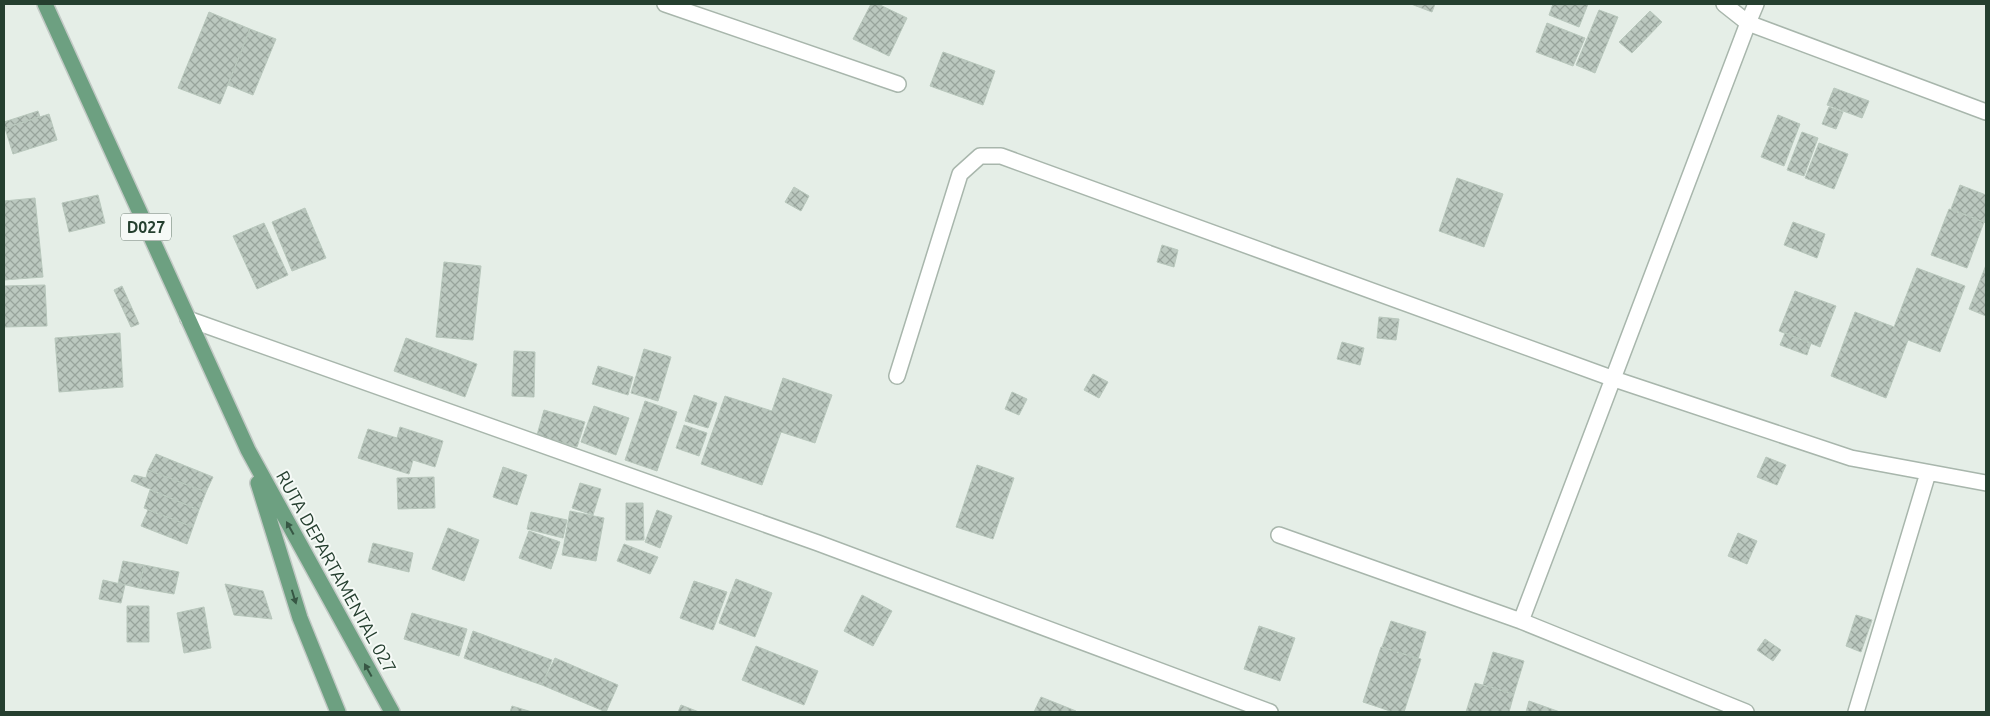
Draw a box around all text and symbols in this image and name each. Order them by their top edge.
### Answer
road number: D027 [121,213,171,240]
street label: RUTA DEPARTAMENTAL 027 [273,467,401,676]
one-way arrow [286,520,294,535]
one-way arrow [290,590,298,605]
one-way arrow [364,663,373,676]

